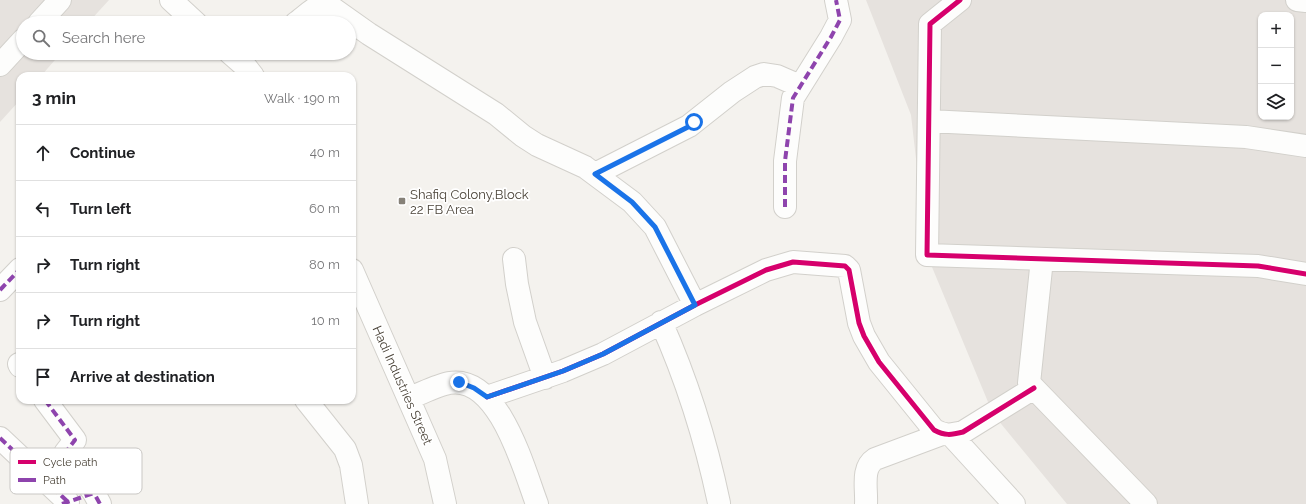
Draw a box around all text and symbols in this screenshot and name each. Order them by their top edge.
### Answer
map controls [1258,12,1294,120]
button: + [1258,12,1294,48]
search box [16,16,356,60]
icon: search [30,27,52,49]
text: Search here [62,29,145,47]
button: − [1258,48,1294,84]
button: layers [1258,84,1294,120]
text: 3 min [32,88,76,108]
text: Walk · 190 m [264,91,340,106]
route start [685,113,703,131]
icon: ahead [32,142,54,164]
text: Continue [70,144,135,162]
text: 40 m [310,145,340,160]
place label: Shafiq Colony,Block 22 FB Area [410,187,529,217]
marker: Shafiq Colony,Block 22 FB Area [397,196,407,206]
icon: left [32,198,54,220]
text: Turn left [70,200,131,218]
text: 60 m [309,201,340,216]
icon: right [32,254,54,276]
text: Turn right [70,256,140,274]
text: 80 m [309,257,340,272]
icon: right [32,310,54,332]
text: Turn right [70,312,140,330]
text: 10 m [311,313,340,328]
street label: Hadi Industries Street [370,323,436,448]
icon: arrive [32,366,54,388]
text: Arrive at destination [70,368,215,386]
route end [450,373,468,391]
legend [10,448,142,494]
text: Cycle path [43,456,97,469]
text: Path [43,474,66,487]

